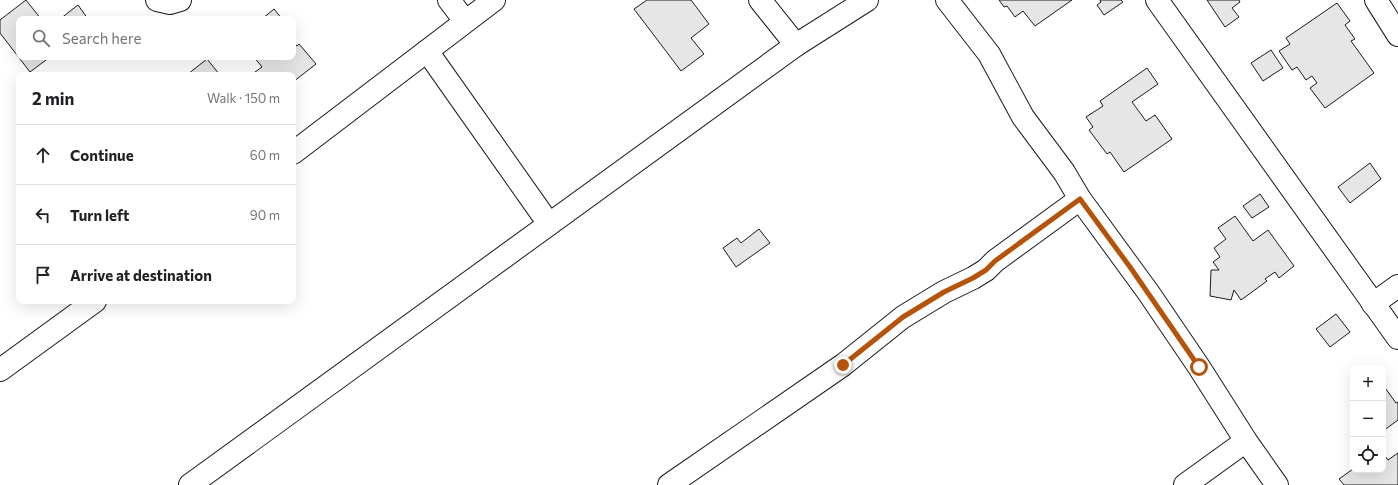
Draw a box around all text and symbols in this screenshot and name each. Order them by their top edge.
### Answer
search box [16,16,296,60]
icon: search [30,27,52,49]
text: Search here [62,29,141,47]
text: 2 min [32,88,74,109]
text: Walk · 150 m [207,90,280,106]
icon: ahead [32,144,54,166]
text: Continue [70,146,134,164]
text: 60 m [250,147,280,163]
icon: left [32,204,54,226]
text: Turn left [70,206,129,224]
text: 90 m [250,207,280,223]
icon: arrive [32,264,54,286]
text: Arrive at destination [70,266,212,284]
route end [834,356,852,374]
route start [1190,358,1208,376]
map controls [1350,365,1386,473]
button: + [1350,365,1386,401]
button: − [1350,401,1386,437]
button: locate [1350,437,1386,473]

